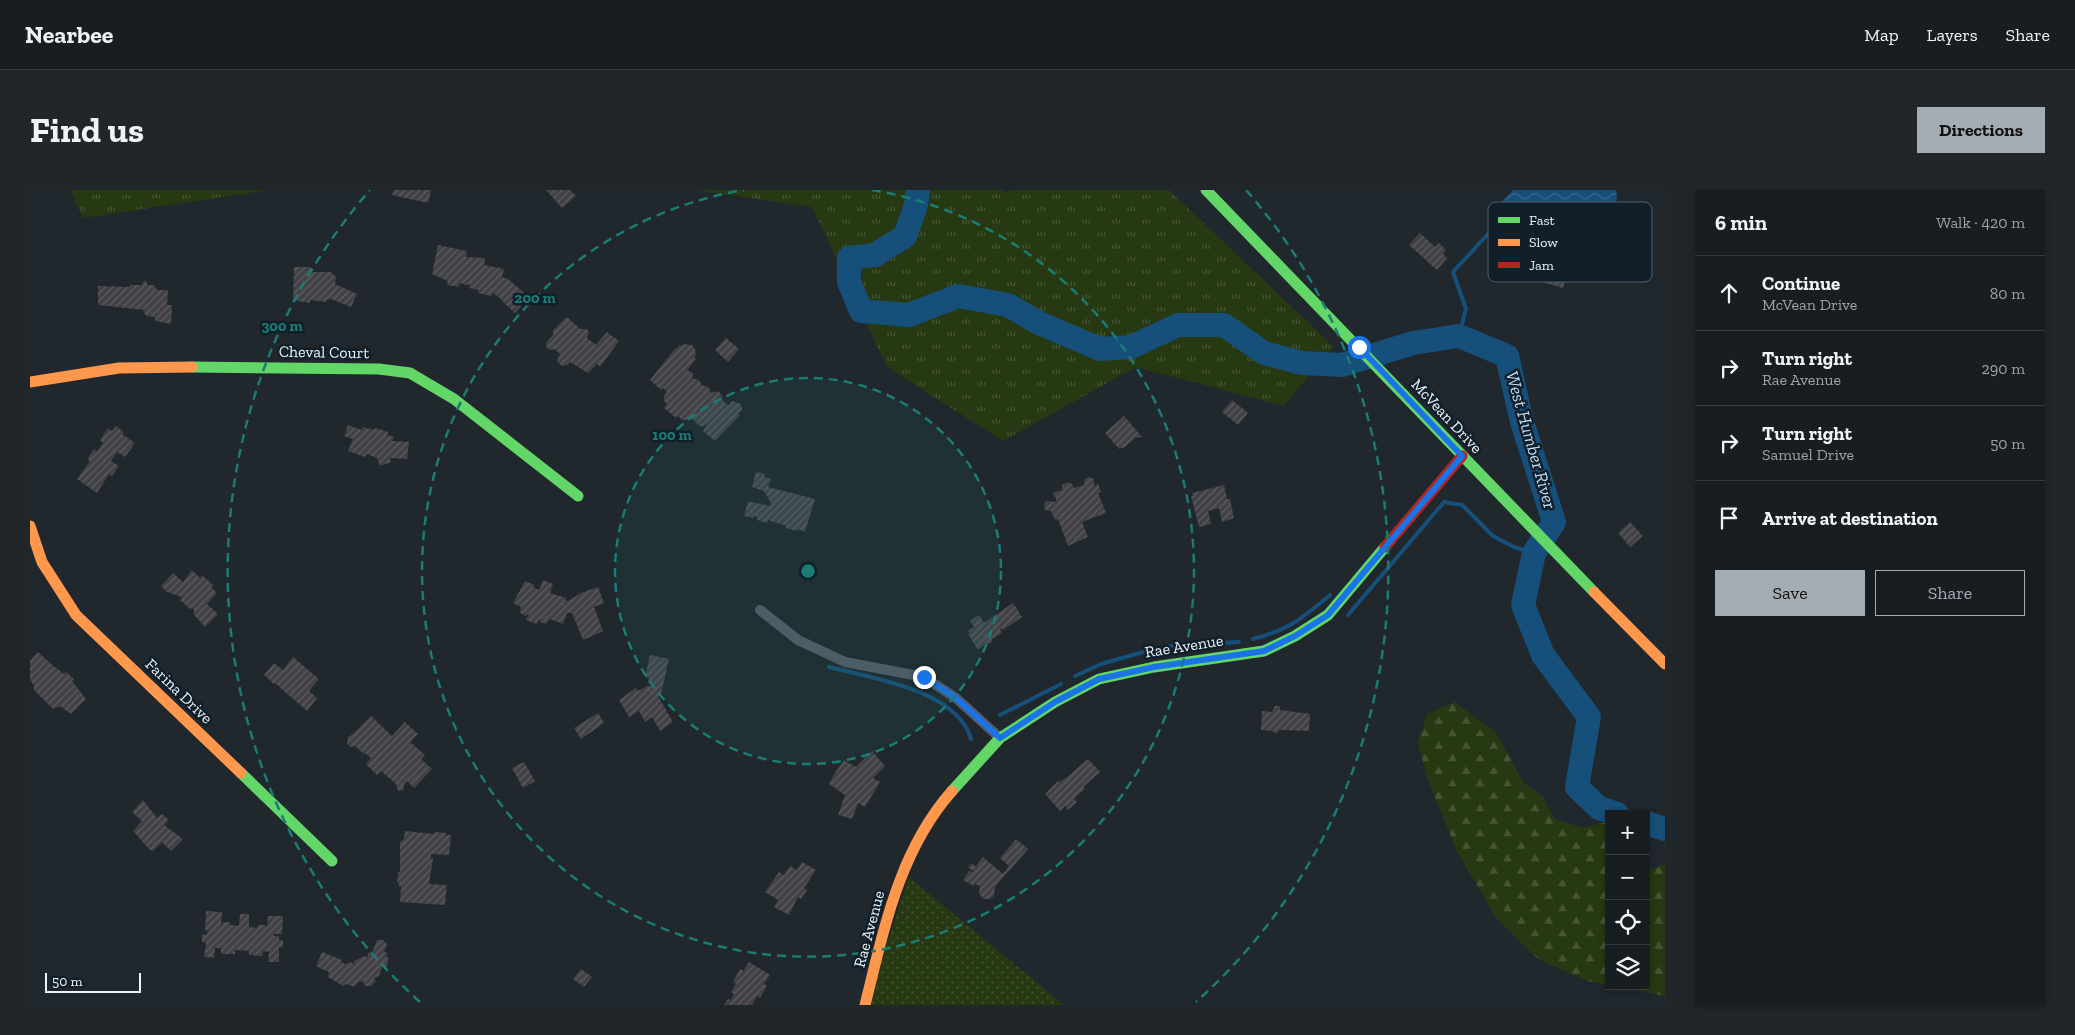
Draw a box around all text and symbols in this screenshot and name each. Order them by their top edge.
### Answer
text: Nearbee [25,20,113,49]
text: Map [1864,24,1899,46]
text: Layers [1927,24,1978,46]
text: Share [2006,24,2050,46]
button: Directions [1917,107,2045,153]
text: Find us [30,109,144,151]
legend [1488,202,1652,282]
text: 6 min [1715,210,1767,235]
text: Fast [1529,212,1556,229]
text: Walk · 420 m [1936,213,2025,232]
text: Slow [1529,234,1558,251]
text: Jam [1529,257,1554,274]
text: Continue [1762,272,1840,295]
icon: ahead [1715,279,1743,307]
text: 80 m [1990,284,2025,303]
text: 200 m [514,289,556,307]
text: McVean Drive [1762,295,1857,314]
text: 300 m [261,317,303,335]
route start [1348,336,1371,359]
street label: Cheval Court [279,342,369,362]
text: Turn right [1762,347,1852,370]
icon: right [1715,354,1743,382]
text: 290 m [1982,359,2025,378]
water label: West Humber River [1501,369,1561,512]
text: Rae Avenue [1762,370,1841,389]
street label: McVean Drive [1408,375,1486,457]
text: Turn right [1762,422,1852,445]
text: 100 m [652,426,692,444]
icon: right [1715,429,1743,457]
text: 50 m [1990,434,2025,453]
text: Samuel Drive [1762,445,1854,464]
icon: arrive [1715,504,1743,532]
text: Arrive at destination [1762,507,1938,530]
centre of rings [799,562,817,580]
button: Save [1715,570,1865,616]
button: Share [1875,570,2025,616]
street label: Rae Avenue [1144,630,1224,662]
street label: Farina Drive [142,654,216,728]
route end [913,666,936,689]
map controls [1605,810,1650,990]
button: + [1605,810,1650,855]
button: − [1605,855,1650,900]
street label: Rae Avenue [850,888,888,970]
button: locate [1605,900,1650,945]
button: layers [1605,945,1650,990]
scale bar [45,970,141,993]
text: 50 m [52,973,83,990]

